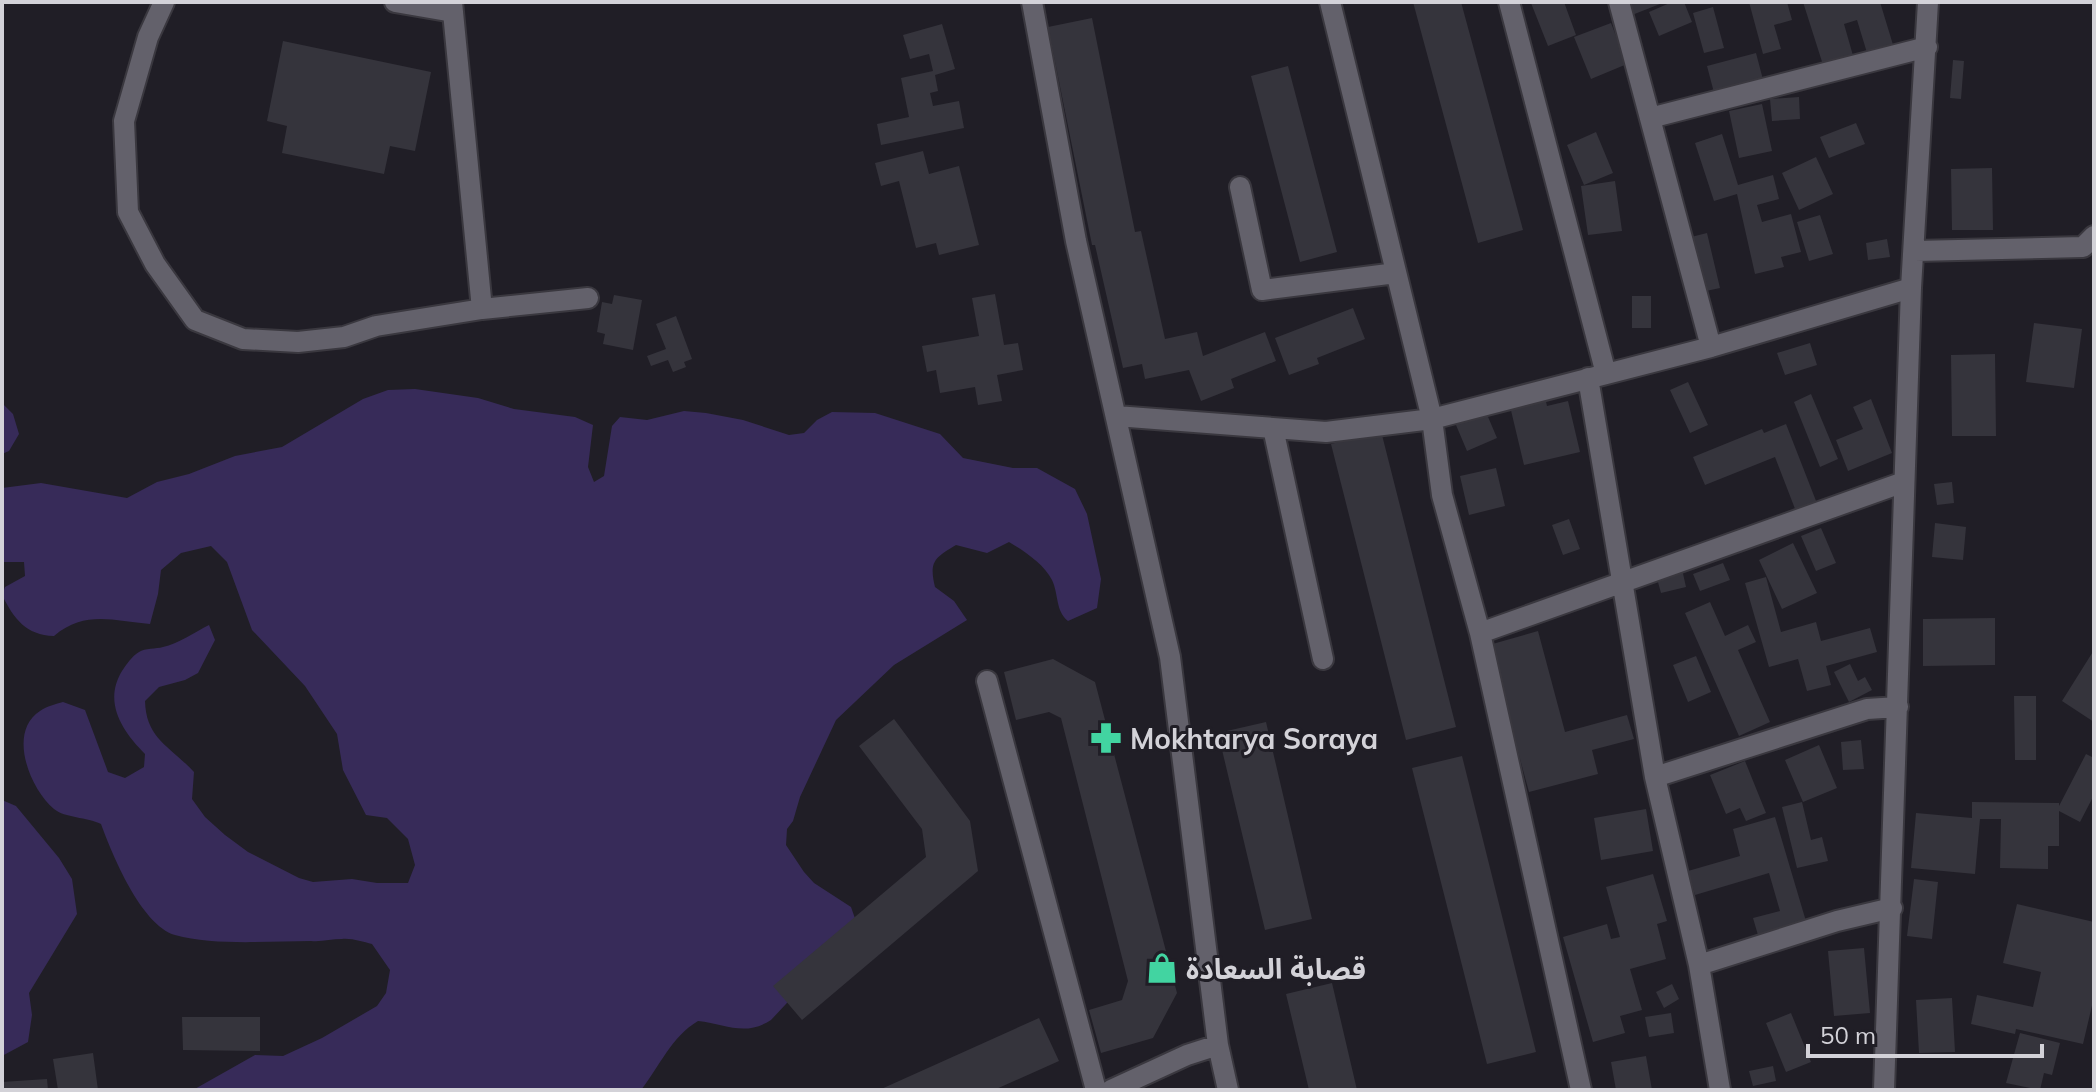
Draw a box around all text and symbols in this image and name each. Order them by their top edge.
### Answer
pharmacy icon: Mokhtarya Soraya [1089,721,1123,755]
place label: Mokhtarya Soraya [1130,721,1378,756]
shop icon: قصابة السعادة [1145,951,1179,985]
place label: قصابة السعادة [1186,951,1366,986]
scale bar [1808,1008,2042,1058]
text: 50 m [1820,1020,1876,1050]

